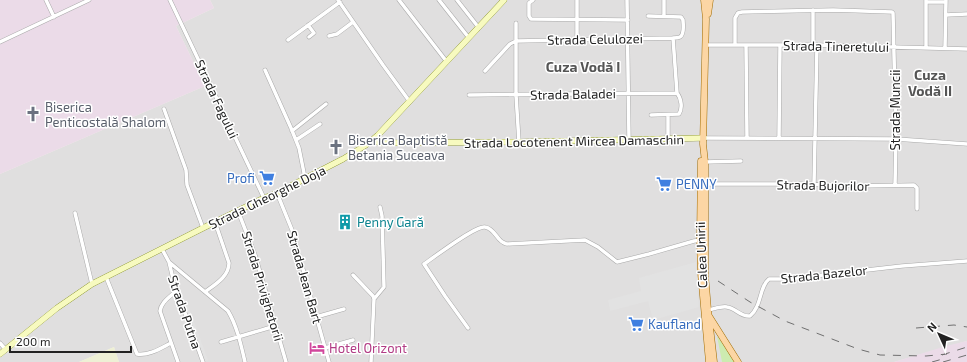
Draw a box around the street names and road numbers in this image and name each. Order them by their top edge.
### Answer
street label: Strada Celulozei [547,30,643,48]
street label: Strada Tineretului [783,37,889,55]
street label: Strada Fagului [192,57,242,141]
street label: Strada Muncii [887,69,903,151]
street label: Strada Baladei [530,85,616,103]
street label: Strada Locotenent Mircea Damaschin [464,131,684,151]
street label: Strada Gheorghe Doja [206,162,328,232]
street label: Strada Bujorilor [776,176,870,194]
street label: Calea Unirii [692,221,710,289]
street label: Strada Privighetorii [239,229,287,343]
street label: Strada Jean Bart [284,229,326,325]
street label: Strada Bazelor [780,261,868,287]
street label: Strada Putna [165,273,205,351]

